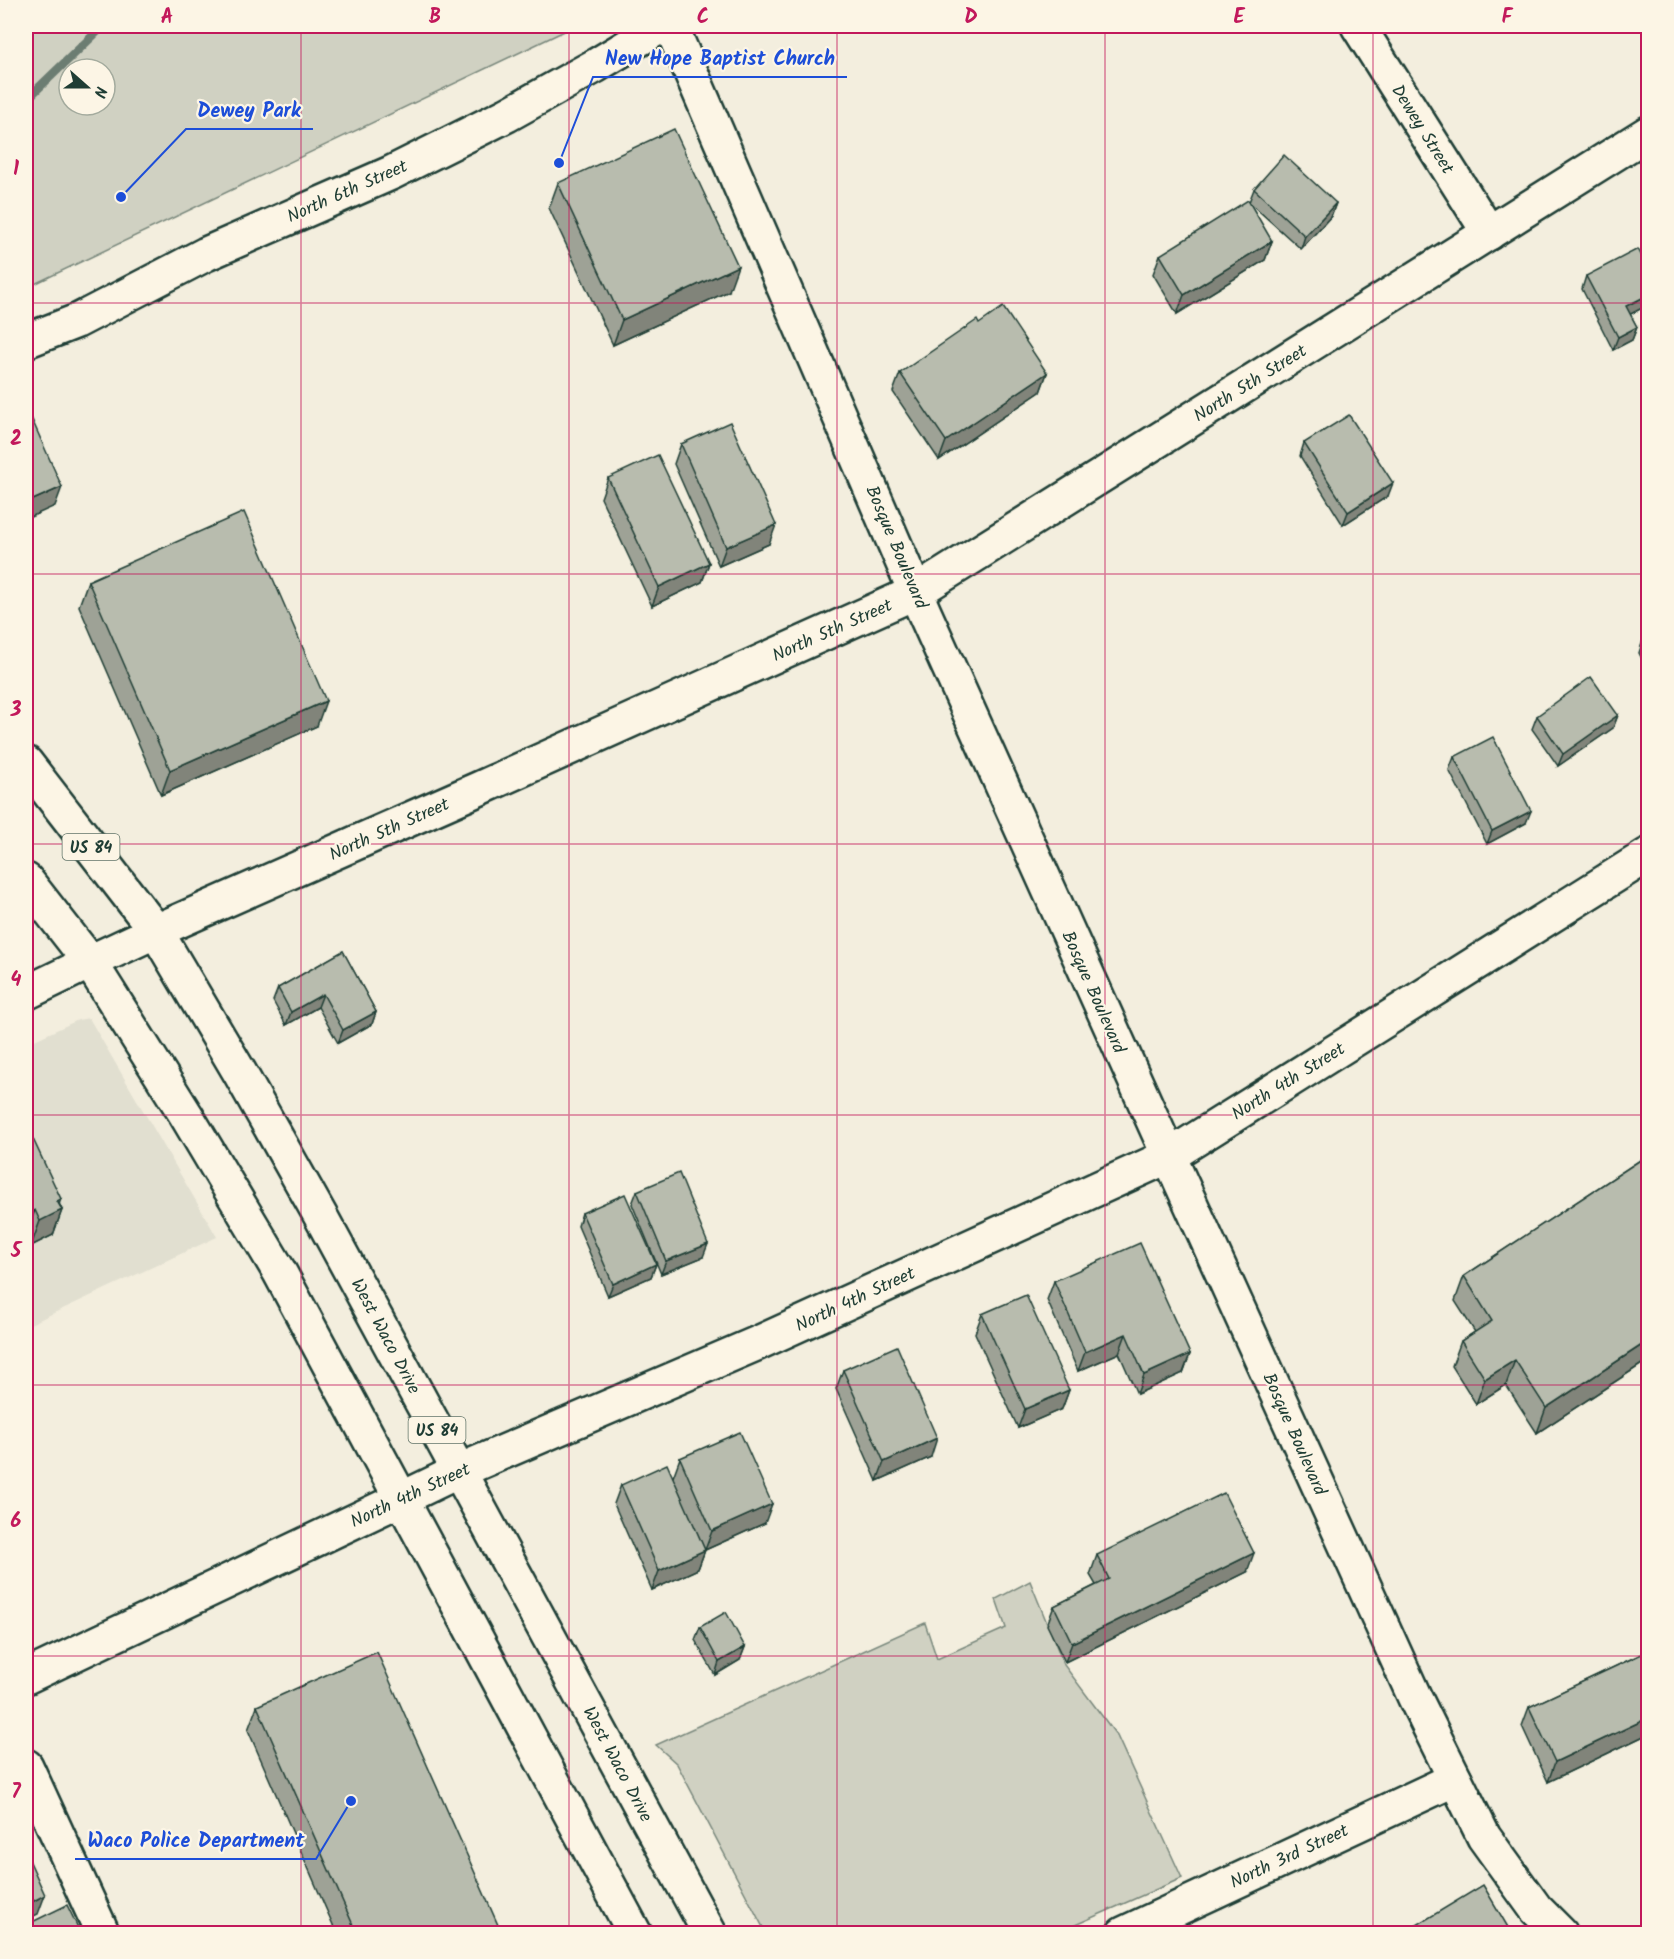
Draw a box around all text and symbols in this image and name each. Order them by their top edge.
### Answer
text: A [161,2,173,34]
text: B [429,2,441,34]
text: C [697,2,709,34]
text: D [964,2,978,34]
text: E [1233,2,1245,34]
text: F [1502,2,1514,34]
callout: New Hope Baptist Church [593,39,847,77]
text: New Hope Baptist Church [605,44,835,76]
north arrow [57,57,117,117]
street label: Dewey Street [1383,79,1461,181]
text: N [86,83,113,101]
callout: Dewey Park [186,91,313,129]
text: Dewey Park [197,96,302,128]
street label: North 6th Street [283,152,414,232]
text: 1 [13,154,19,186]
street label: North 5th Street [1188,337,1314,431]
text: 2 [10,424,22,456]
street label: Bosque Boulevard [857,481,935,615]
street label: North 5th Street [768,591,898,671]
text: 3 [10,695,22,727]
street label: North 5th Street [325,790,455,870]
road number: US 84 [62,834,119,860]
street label: Bosque Boulevard [1053,927,1133,1060]
text: 4 [11,965,22,997]
street label: North 4th Street [1226,1035,1352,1129]
text: 5 [10,1236,23,1268]
street label: North 4th Street [791,1259,921,1341]
street label: West Waco Drive [342,1274,427,1400]
street label: Bosque Boulevard [1254,1369,1334,1502]
road number: US 84 [408,1417,466,1443]
street label: North 4th Street [346,1455,476,1537]
text: 6 [11,1506,22,1538]
street label: West Waco Drive [574,1702,659,1828]
text: 7 [11,1777,21,1809]
street label: North 3rd Street [1225,1817,1355,1898]
callout: Waco Police Department [75,1821,316,1859]
text: Waco Police Department [88,1826,305,1858]

